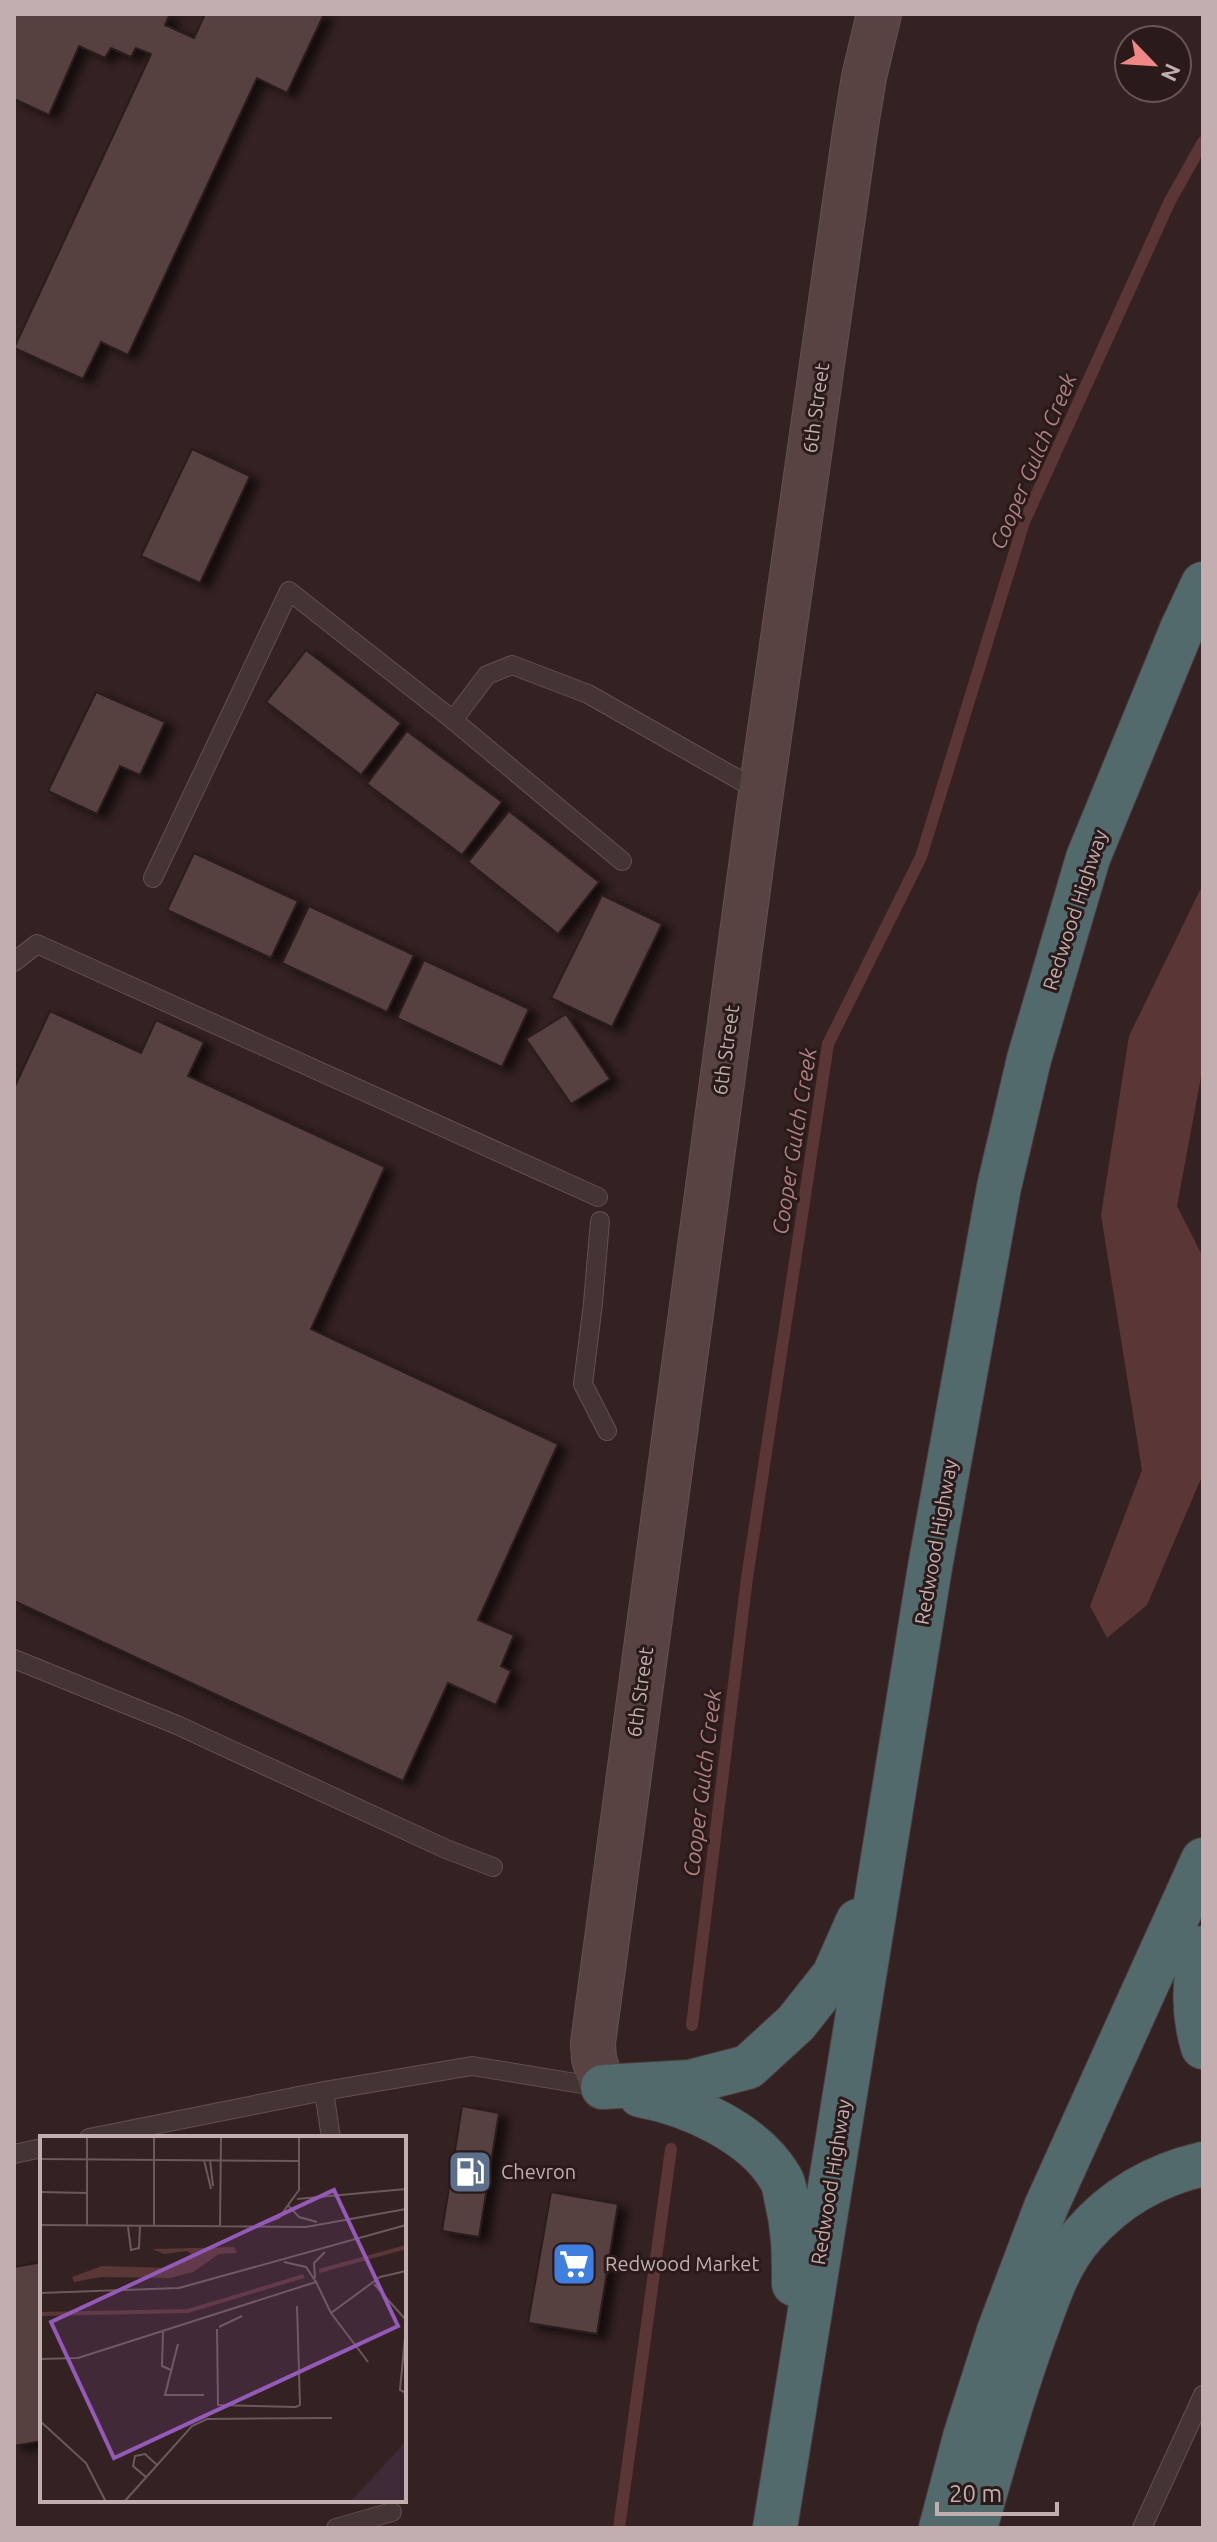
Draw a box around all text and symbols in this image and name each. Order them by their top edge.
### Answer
north arrow [1113,24,1193,104]
text: N [1157,60,1186,85]
street label: 6th Street [798,361,833,455]
water label: Cooper Gulch Creek [984,368,1081,553]
street label: Redwood Highway [1038,826,1111,993]
street label: 6th Street [708,1003,743,1097]
water label: Cooper Gulch Creek [766,1045,821,1236]
street label: Redwood Highway [910,1457,961,1626]
street label: 6th Street [622,1645,657,1739]
water label: Cooper Gulch Creek [678,1687,725,1878]
street label: Redwood Highway [806,2097,855,2266]
inset map [40,2136,406,2502]
fuel station icon: Chevron [446,2148,494,2196]
place label: Chevron [501,2160,576,2183]
supermarket icon: Redwood Market [550,2240,598,2288]
place label: Redwood Market [605,2252,759,2275]
scale bar [937,2466,1057,2516]
text: 20 m [949,2480,1002,2507]

